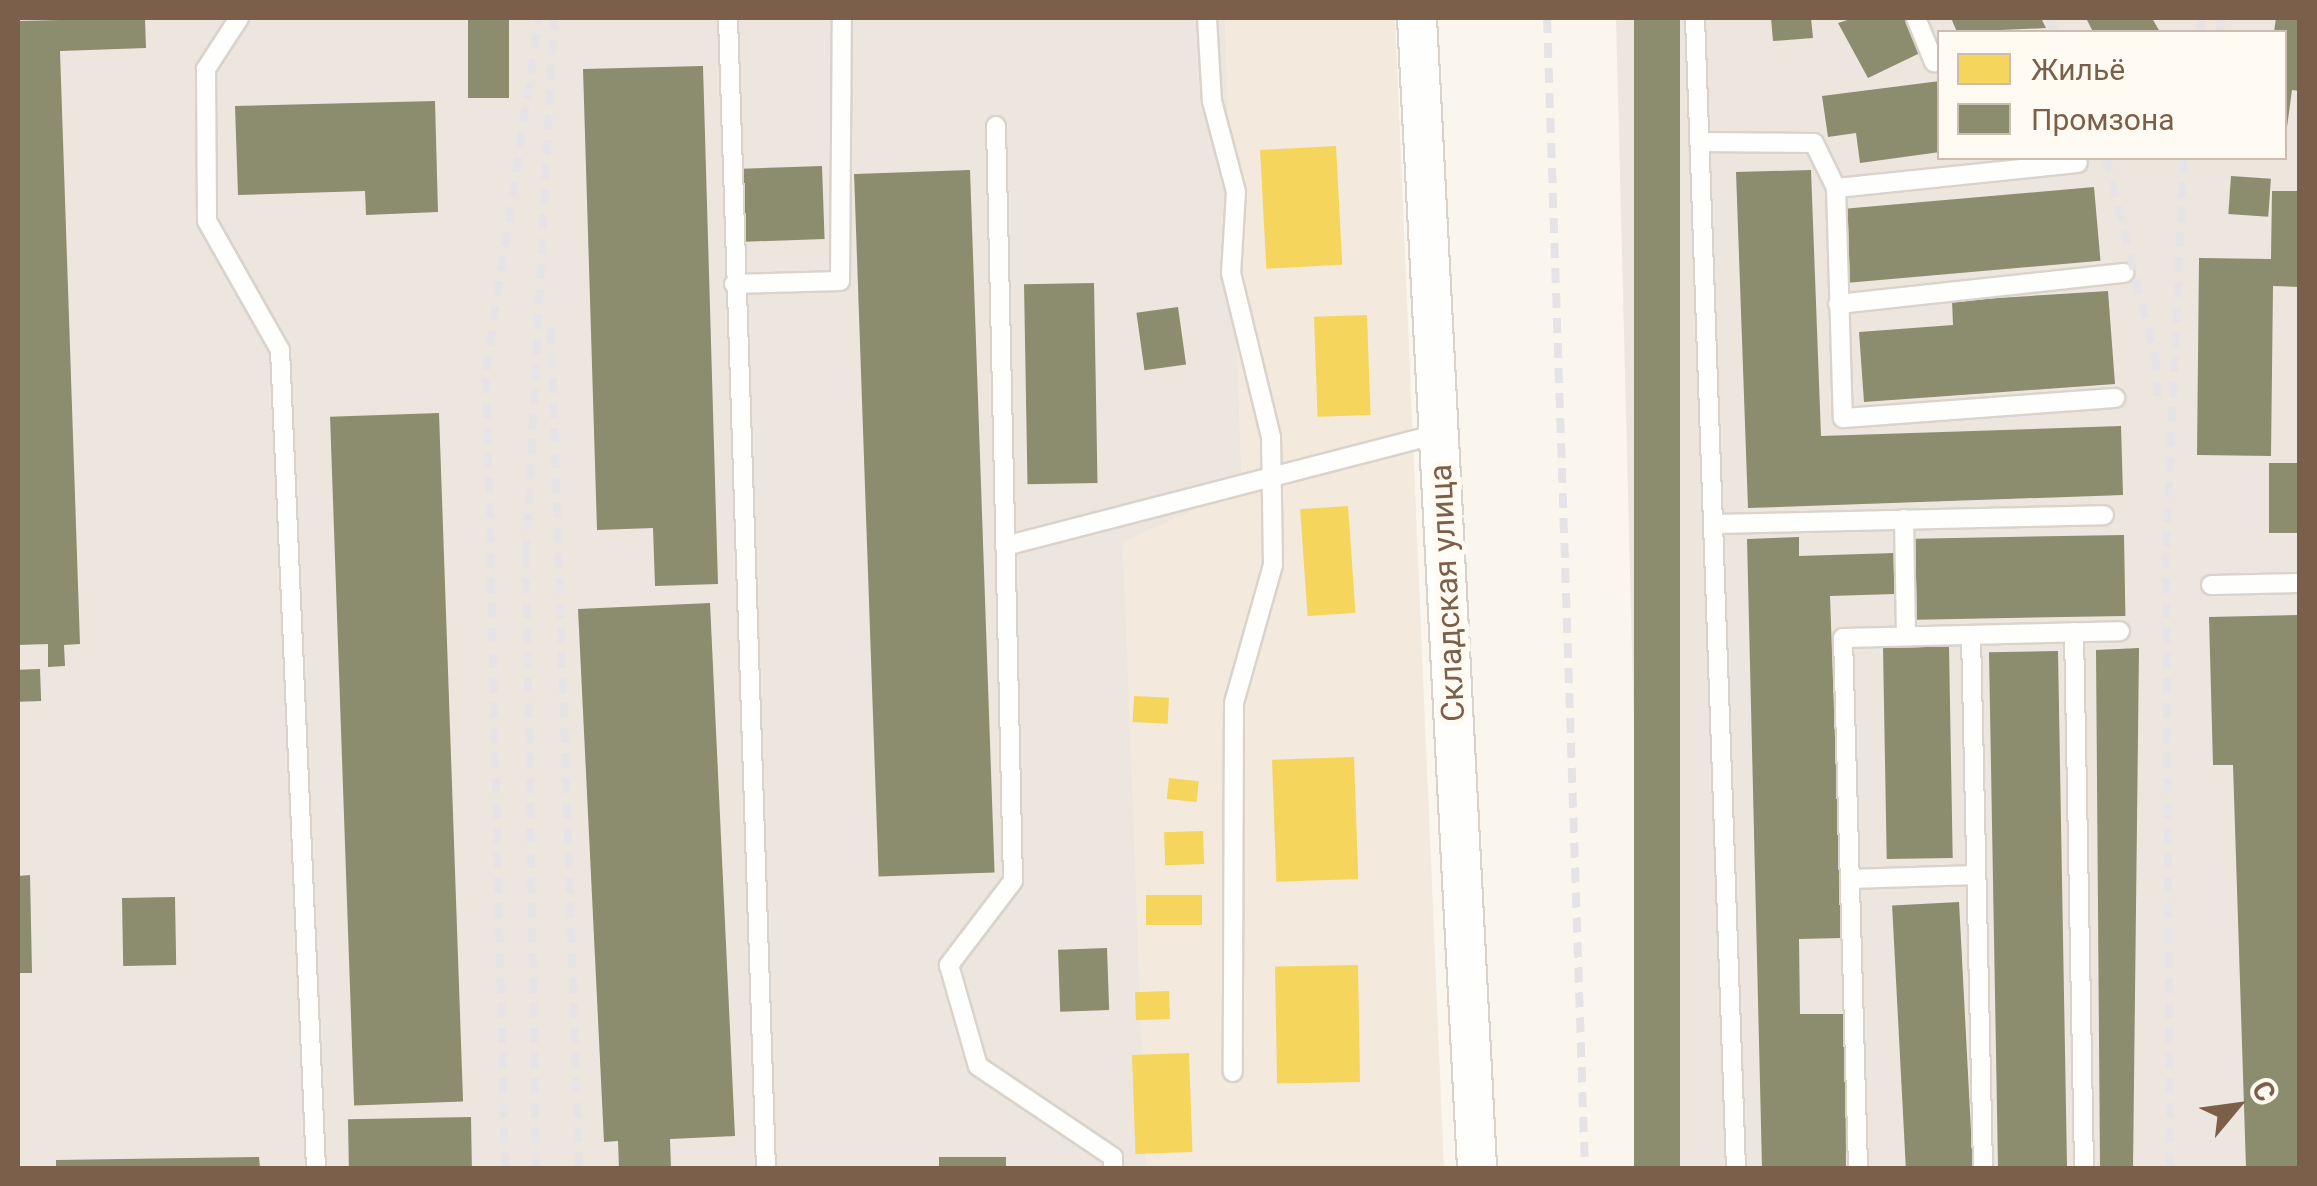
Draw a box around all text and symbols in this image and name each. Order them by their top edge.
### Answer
legend [1937,30,2287,160]
text: Жильё [2031,52,2125,87]
text: Промзона [2031,102,2175,137]
street label: Складская улица [1421,463,1473,723]
north arrow [2187,1056,2287,1156]
text: С [2245,1075,2283,1107]

